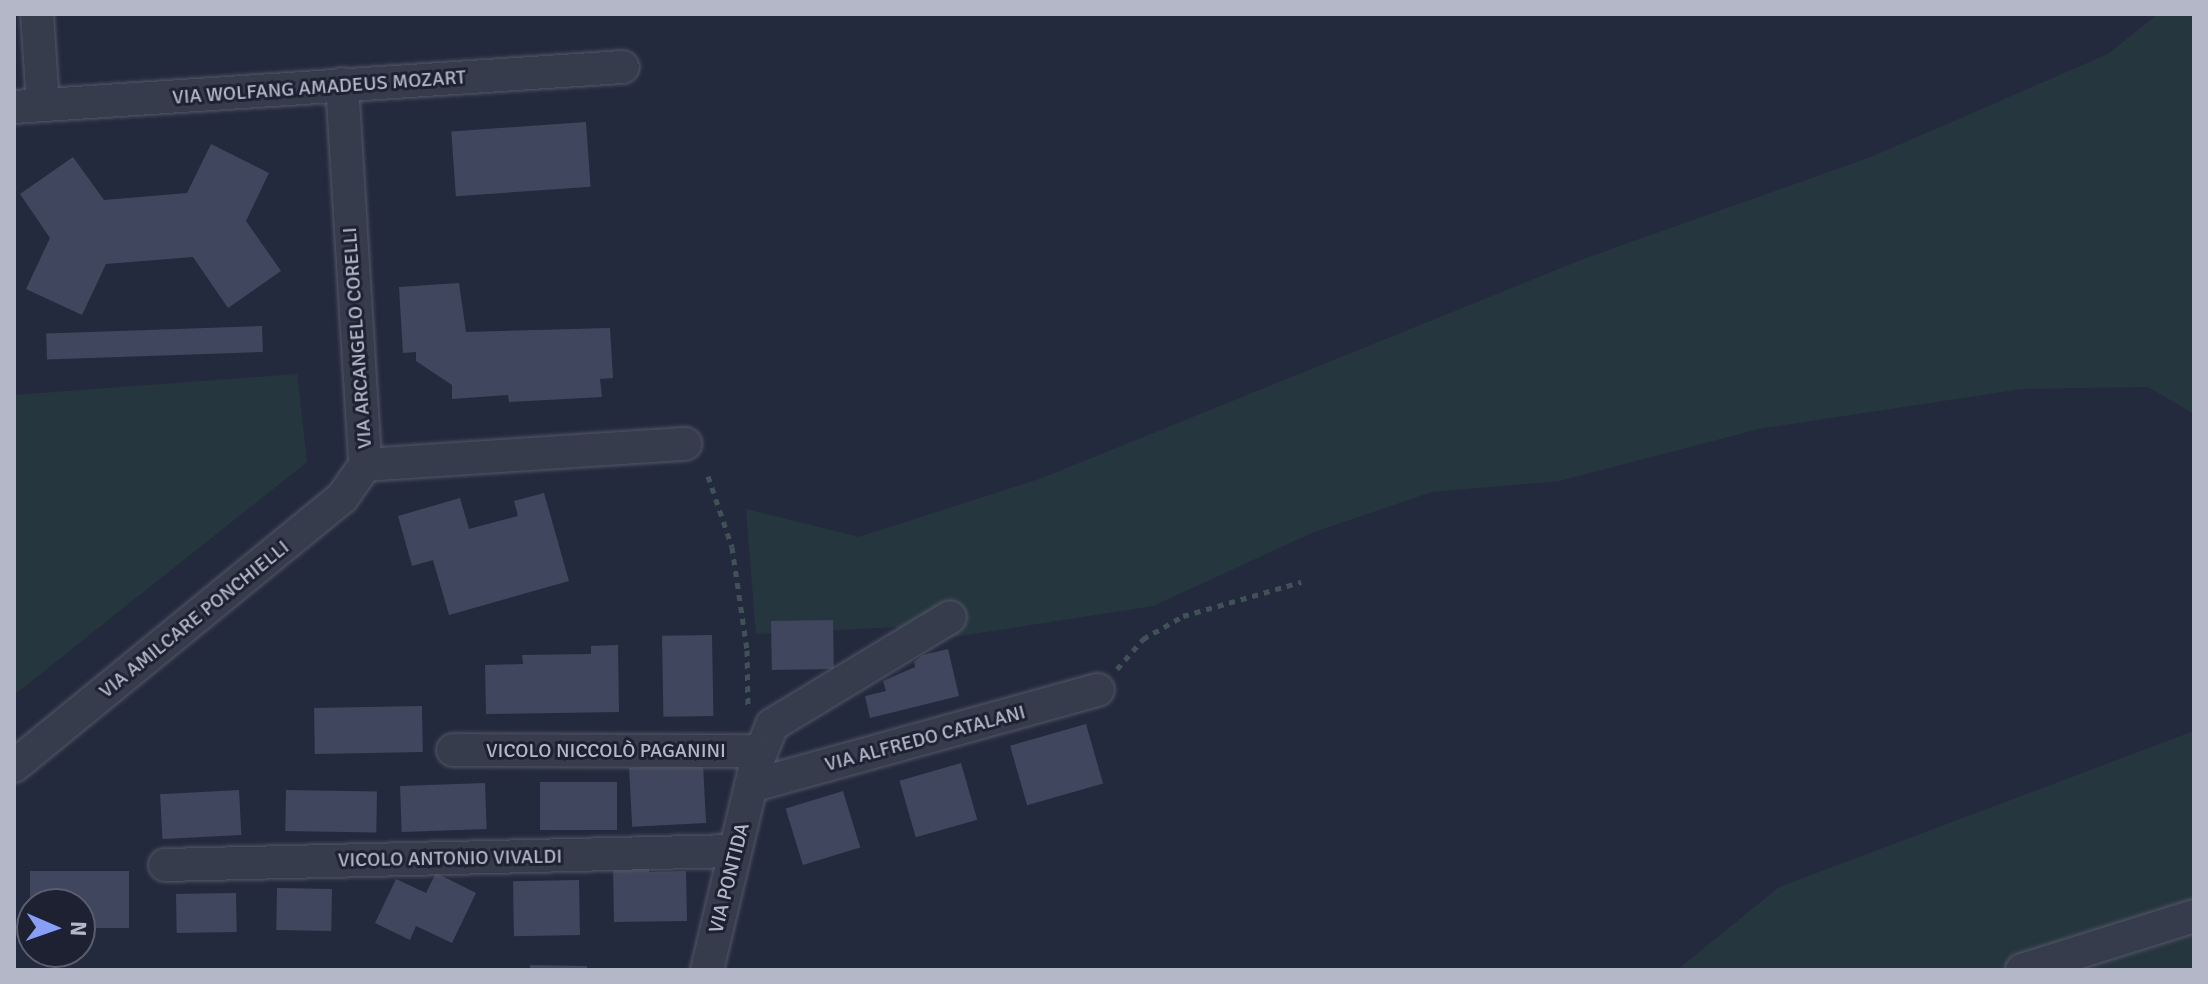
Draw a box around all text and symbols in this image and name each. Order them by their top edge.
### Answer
street label: VIA WOLFANG AMADEUS MOZART [171,65,467,109]
street label: VIA ARCANGELO CORELLI [337,226,377,450]
street label: VIA AMILCARE PONCHIELLI [94,535,294,703]
street label: VIA ALFREDO CATALANI [822,700,1028,776]
street label: VICOLO NICCOLÒ PAGANINI [486,738,726,762]
street label: VIA PONTIDA [704,820,754,936]
street label: VICOLO ANTONIO VIVALDI [338,844,562,872]
north arrow [16,888,96,968]
text: N [65,921,92,937]

